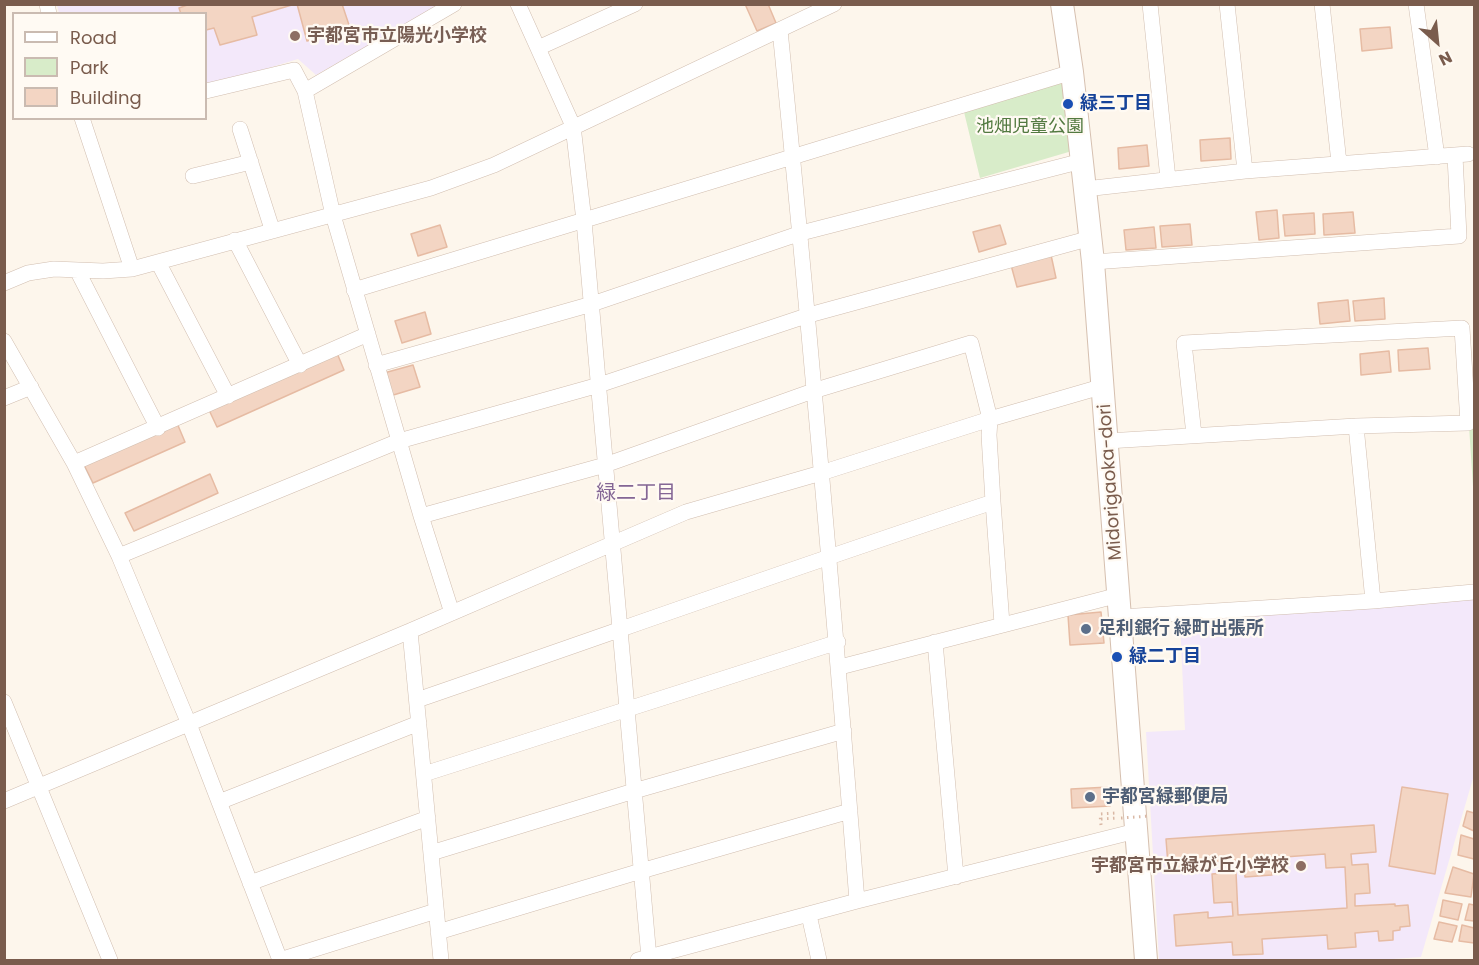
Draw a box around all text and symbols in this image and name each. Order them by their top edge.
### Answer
legend [12,12,207,120]
north arrow [1407,12,1467,72]
text: Road [70,25,117,50]
place label: 宇都宮市立陽光小学校 [307,25,487,47]
marker: 宇都宮市立陽光小学校 [288,29,302,43]
text: N [1435,45,1456,71]
text: Park [70,55,109,80]
text: Building [70,85,142,110]
place label: 緑三丁目 [1080,93,1152,115]
marker: 緑三丁目 [1061,97,1075,111]
park label: 池畑児童公園 [976,116,1084,138]
street label: Midorigaoka-dori [1095,403,1127,561]
district label: 緑二丁目 [596,482,676,506]
place label: 足利銀行 緑町出張所 [1098,618,1264,640]
marker: 足利銀行 緑町出張所 [1079,622,1093,636]
place label: 緑二丁目 [1129,646,1201,668]
marker: 緑二丁目 [1110,650,1124,664]
place label: 宇都宮緑郵便局 [1102,786,1228,808]
marker: 宇都宮緑郵便局 [1083,790,1097,804]
place label: 宇都宮市立緑が丘小学校 [1091,855,1289,877]
marker: 宇都宮市立緑が丘小学校 [1294,859,1308,873]

